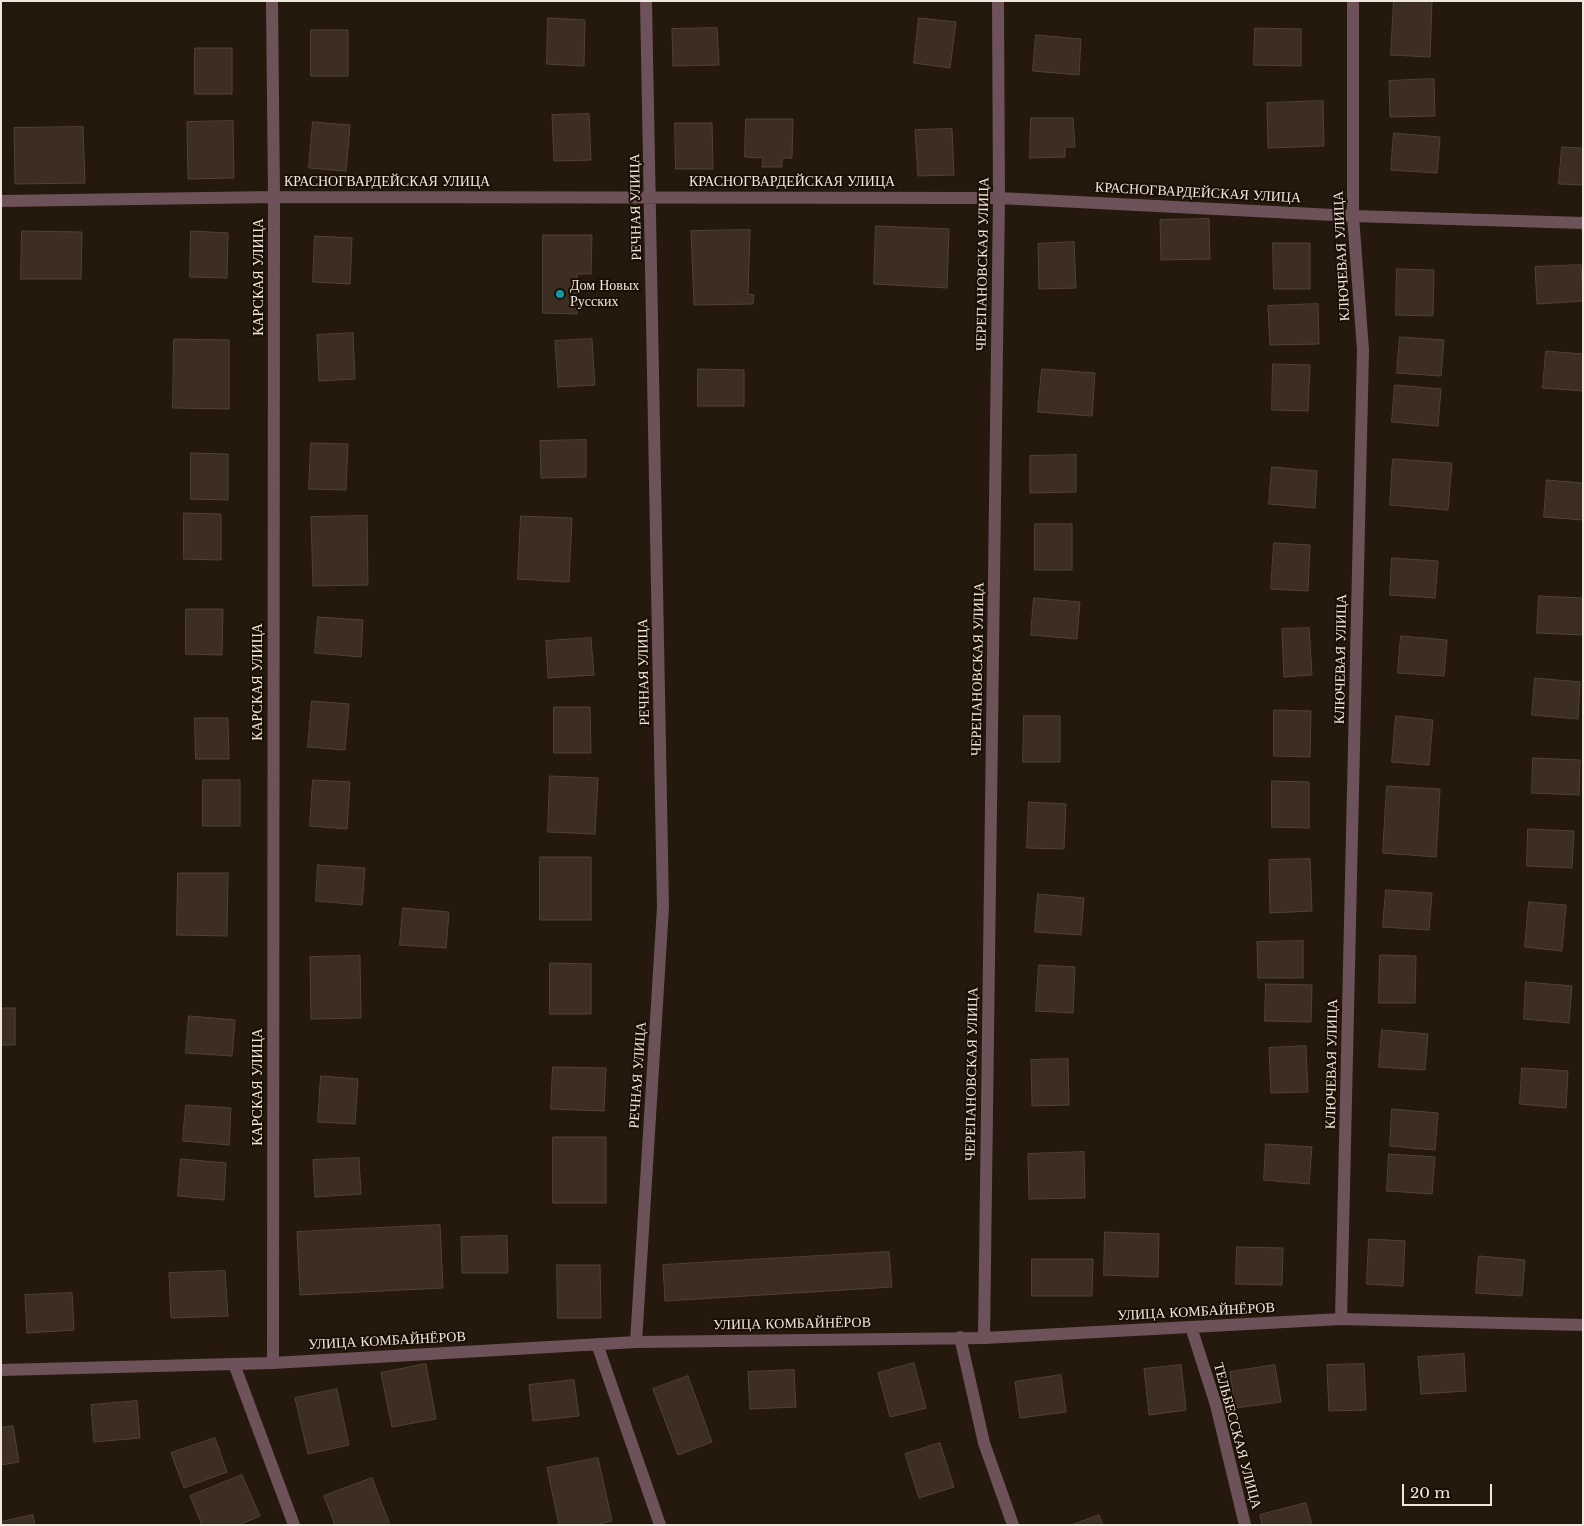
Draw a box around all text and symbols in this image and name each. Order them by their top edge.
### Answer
street label: РЕЧНАЯ УЛИЦА [627,153,645,261]
street label: КРАСНОГВАРДЕЙСКАЯ УЛИЦА [284,174,490,190]
street label: КРАСНОГВАРДЕЙСКАЯ УЛИЦА [689,174,895,190]
street label: ЧЕРЕПАНОВСКАЯ УЛИЦА [973,177,993,351]
street label: КРАСНОГВАРДЕЙСКАЯ УЛИЦА [1095,179,1301,207]
street label: КЛЮЧЕВАЯ УЛИЦА [1330,190,1354,322]
street label: КАРСКАЯ УЛИЦА [251,218,267,336]
place label: Дом Новых Русских [570,278,639,310]
marker: Дом Новых Русских [554,288,566,300]
street label: ЧЕРЕПАНОВСКАЯ УЛИЦА [968,582,988,756]
street label: КЛЮЧЕВАЯ УЛИЦА [1331,594,1351,724]
street label: РЕЧНАЯ УЛИЦА [635,618,653,726]
street label: КАРСКАЯ УЛИЦА [250,623,266,741]
street label: ЧЕРЕПАНОВСКАЯ УЛИЦА [962,987,982,1161]
street label: КЛЮЧЕВАЯ УЛИЦА [1322,999,1342,1129]
street label: РЕЧНАЯ УЛИЦА [626,1021,650,1129]
street label: КАРСКАЯ УЛИЦА [250,1028,266,1146]
street label: УЛИЦА КОМБАЙНЁРОВ [1117,1299,1275,1325]
street label: УЛИЦА КОМБАЙНЁРОВ [713,1314,871,1334]
street label: УЛИЦА КОМБАЙНЁРОВ [308,1328,466,1354]
street label: ТЕЛЬБЕССКАЯ УЛИЦА [1209,1361,1265,1511]
scale bar [1404,1474,1494,1506]
text: 20 m [1410,1483,1450,1502]

